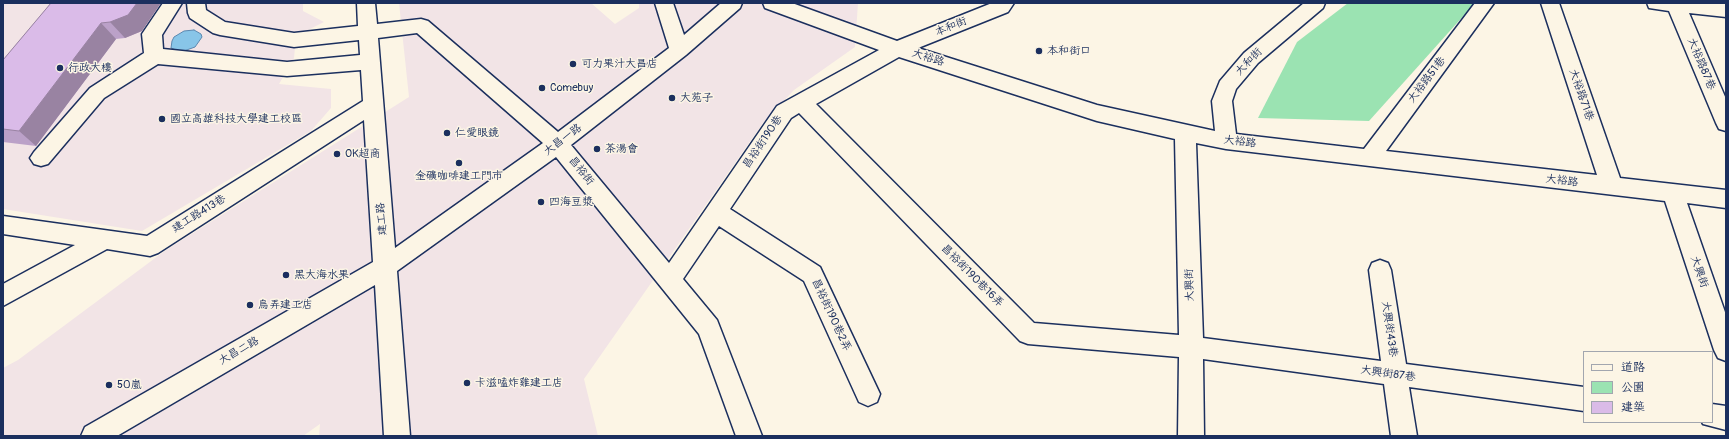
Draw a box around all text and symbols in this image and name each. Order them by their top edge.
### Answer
street label: 本和街 [933,15,969,39]
street label: 大裕路87巷 [1684,36,1718,92]
place label: 本和街口 [1047,44,1091,58]
marker: 本和街口 [1034,46,1044,56]
street label: 大和街 [1233,46,1265,78]
street label: 大裕路 [910,47,946,69]
street label: 大裕路51巷 [1405,54,1449,106]
place label: 可力果汁大昌店 [581,57,658,71]
marker: 可力果汁大昌店 [568,59,578,69]
place label: 行政大樓 [68,61,112,75]
marker: 行政大樓 [55,63,65,73]
street label: 大裕路71巷 [1566,67,1596,123]
place label: Comebuy [550,81,593,95]
marker: Comebuy [537,83,547,93]
place label: 大苑子 [680,91,713,105]
marker: 大苑子 [667,93,677,103]
place label: 國立高雄科技大學建工校區 [170,112,302,126]
street label: 昌裕街190巷 [740,113,786,171]
marker: 國立高雄科技大學建工校區 [157,114,167,124]
street label: 大昌一路 [541,121,585,159]
place label: 仁愛眼鏡 [455,126,499,140]
marker: 仁愛眼鏡 [442,128,452,138]
street label: 大裕路 [1223,133,1257,151]
place label: 茶湯會 [605,142,638,156]
marker: 茶湯會 [592,144,602,154]
place label: OK超商 [345,147,381,161]
marker: OK超商 [332,149,342,159]
street label: 昌裕街 [565,154,597,188]
marker: 金礦咖啡建工門市 [454,158,464,168]
place label: 金礦咖啡建工門市 [415,169,503,183]
street label: 大裕路 [1545,172,1579,190]
street label: 建工路413巷 [170,192,228,236]
place label: 四海豆漿 [549,195,593,209]
marker: 四海豆漿 [536,197,546,207]
street label: 建工路 [374,202,390,236]
street label: 昌裕街190巷16弄 [938,242,1006,310]
street label: 大興街 [1687,254,1711,290]
place label: 黑大海水果 [294,268,349,282]
street label: 大興街 [1183,268,1197,302]
marker: 黑大海水果 [281,270,291,280]
street label: 昌裕街190巷2弄 [808,277,854,353]
place label: 烏弄建工店 [258,298,313,312]
marker: 烏弄建工店 [245,300,255,310]
street label: 大興街43巷 [1379,300,1399,358]
street label: 大昌二路 [217,334,261,368]
legend [1583,351,1713,423]
text: 道路 [1621,360,1645,375]
street label: 大興街87巷 [1360,364,1416,384]
place label: 卡滋嗑炸雞建工店 [475,376,563,390]
place label: 50嵐 [117,378,141,392]
marker: 卡滋嗑炸雞建工店 [462,378,472,388]
marker: 50嵐 [104,380,114,390]
text: 公園 [1621,380,1645,395]
text: 建築 [1621,400,1645,415]

